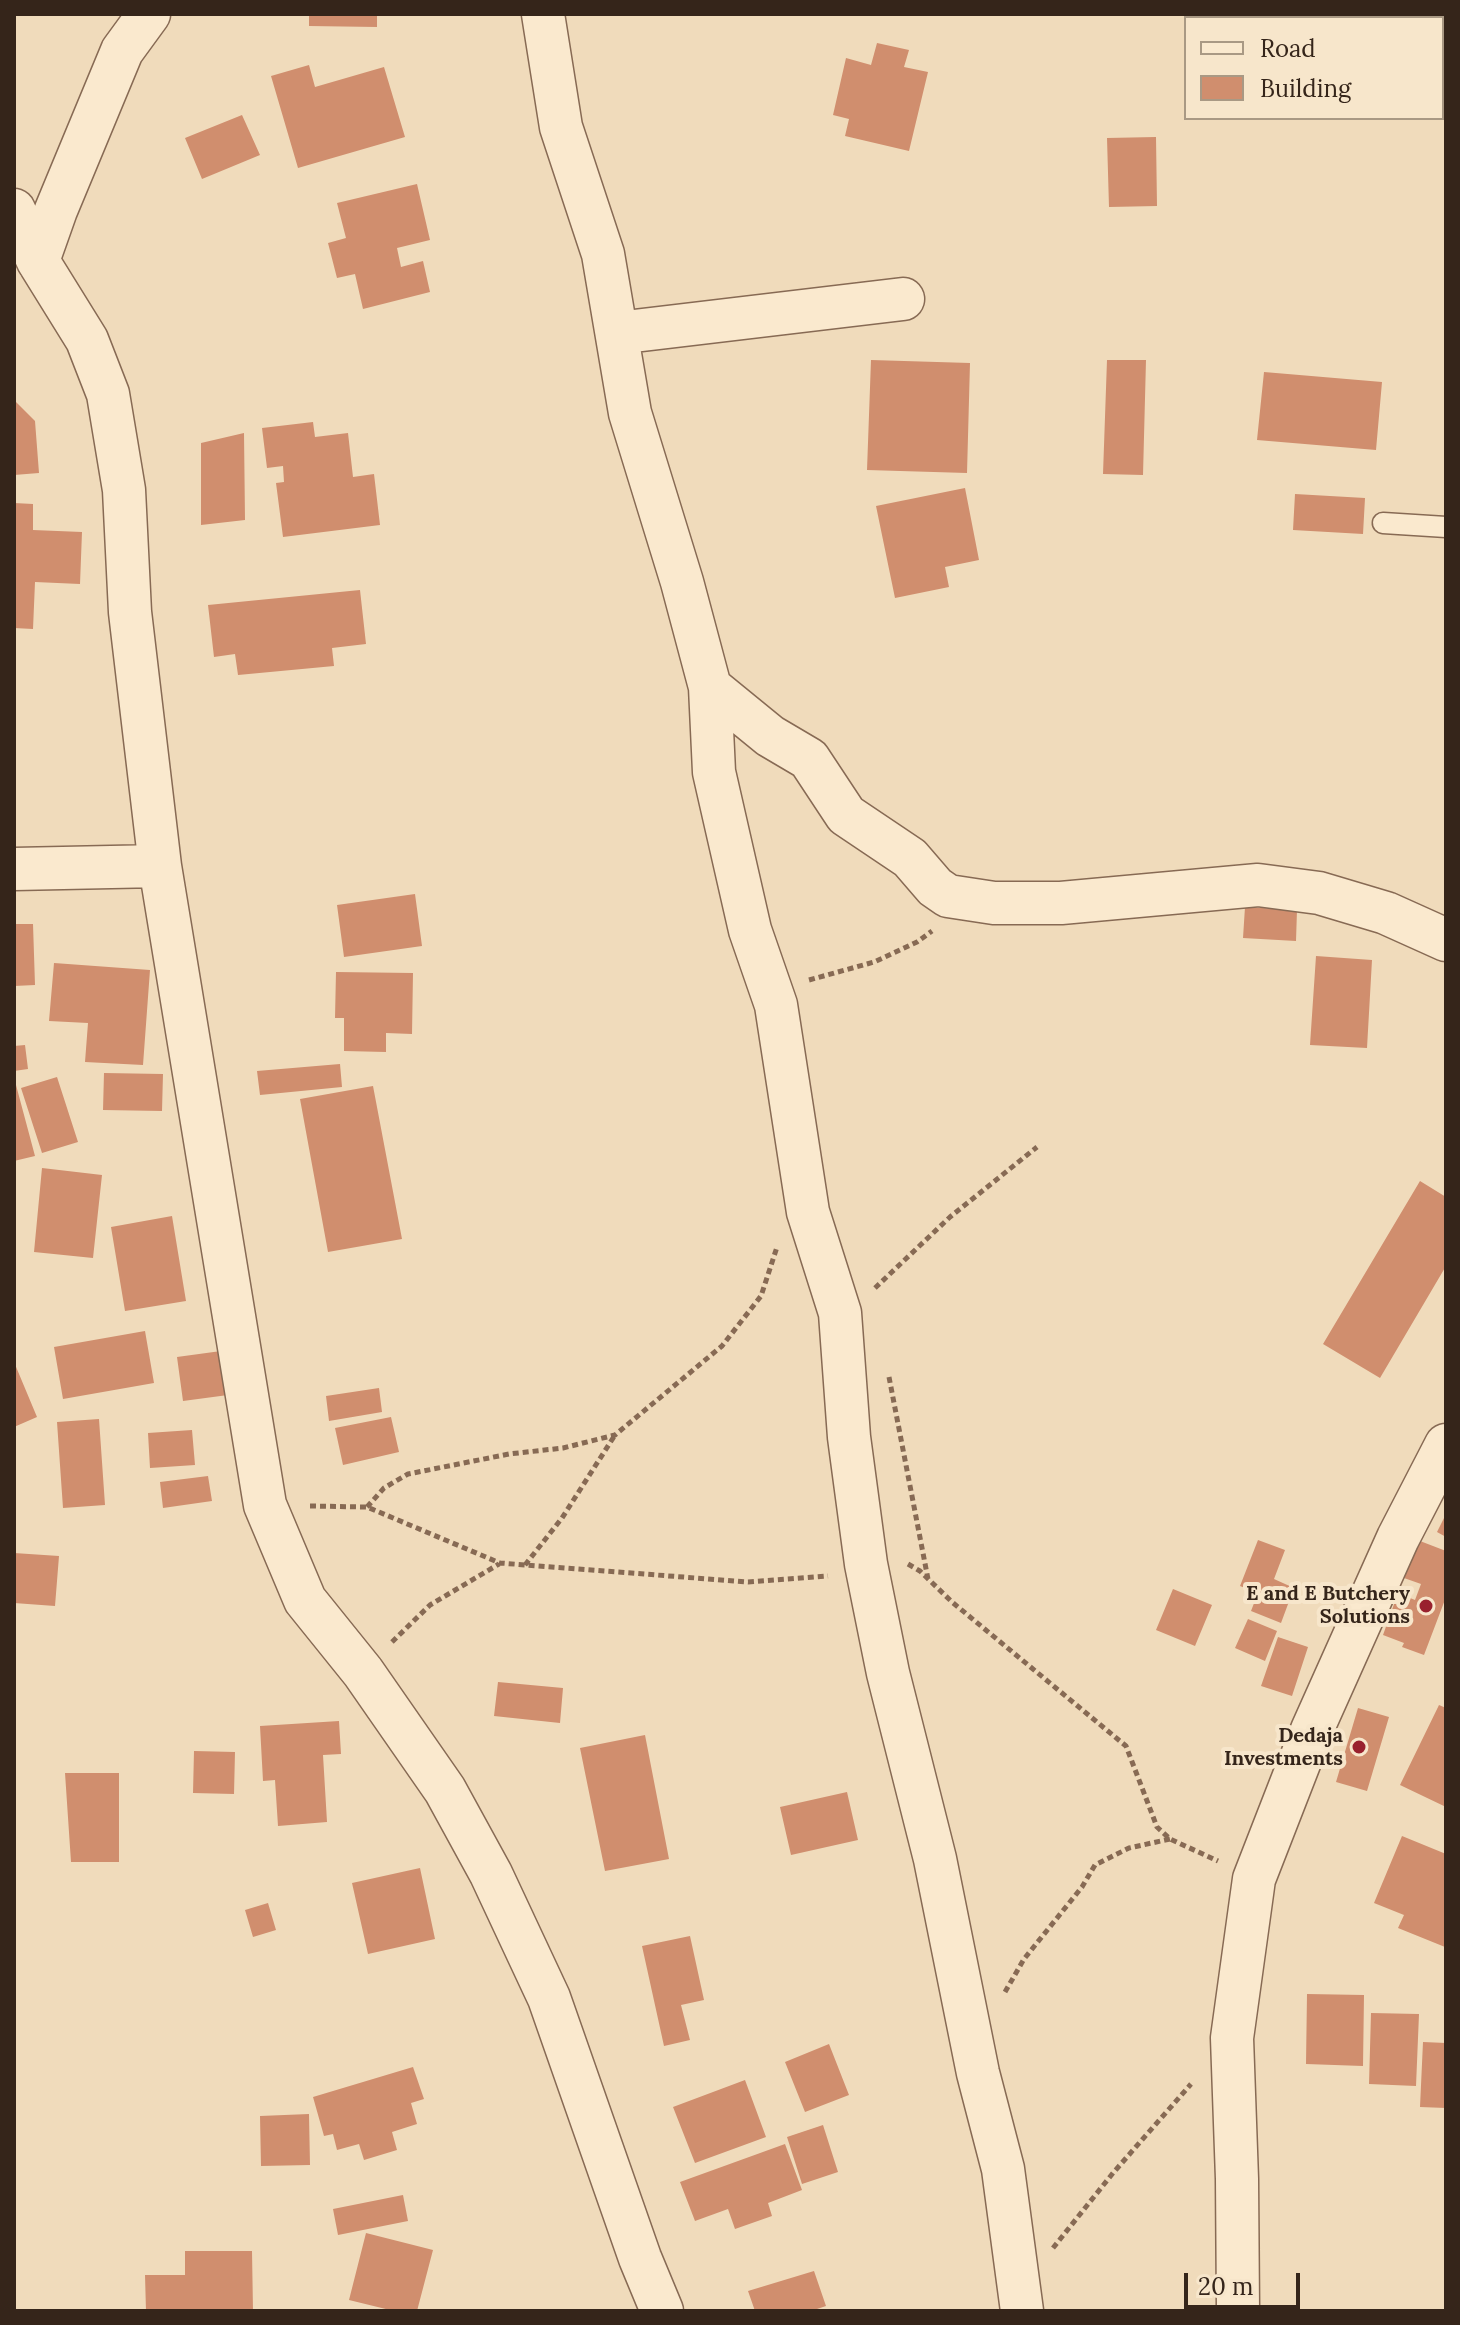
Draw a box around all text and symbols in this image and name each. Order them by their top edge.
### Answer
legend [1184,16,1444,120]
text: Road [1260,33,1316,64]
text: Building [1260,73,1351,104]
place label: E and E Butchery Solutions [1246,1582,1410,1629]
marker: E and E Butchery Solutions [1417,1597,1435,1615]
place label: Dedaja Investments [1224,1724,1343,1771]
marker: Dedaja Investments [1350,1738,1368,1756]
scale bar [1188,2257,1304,2307]
text: 20 m [1198,2271,1254,2302]

